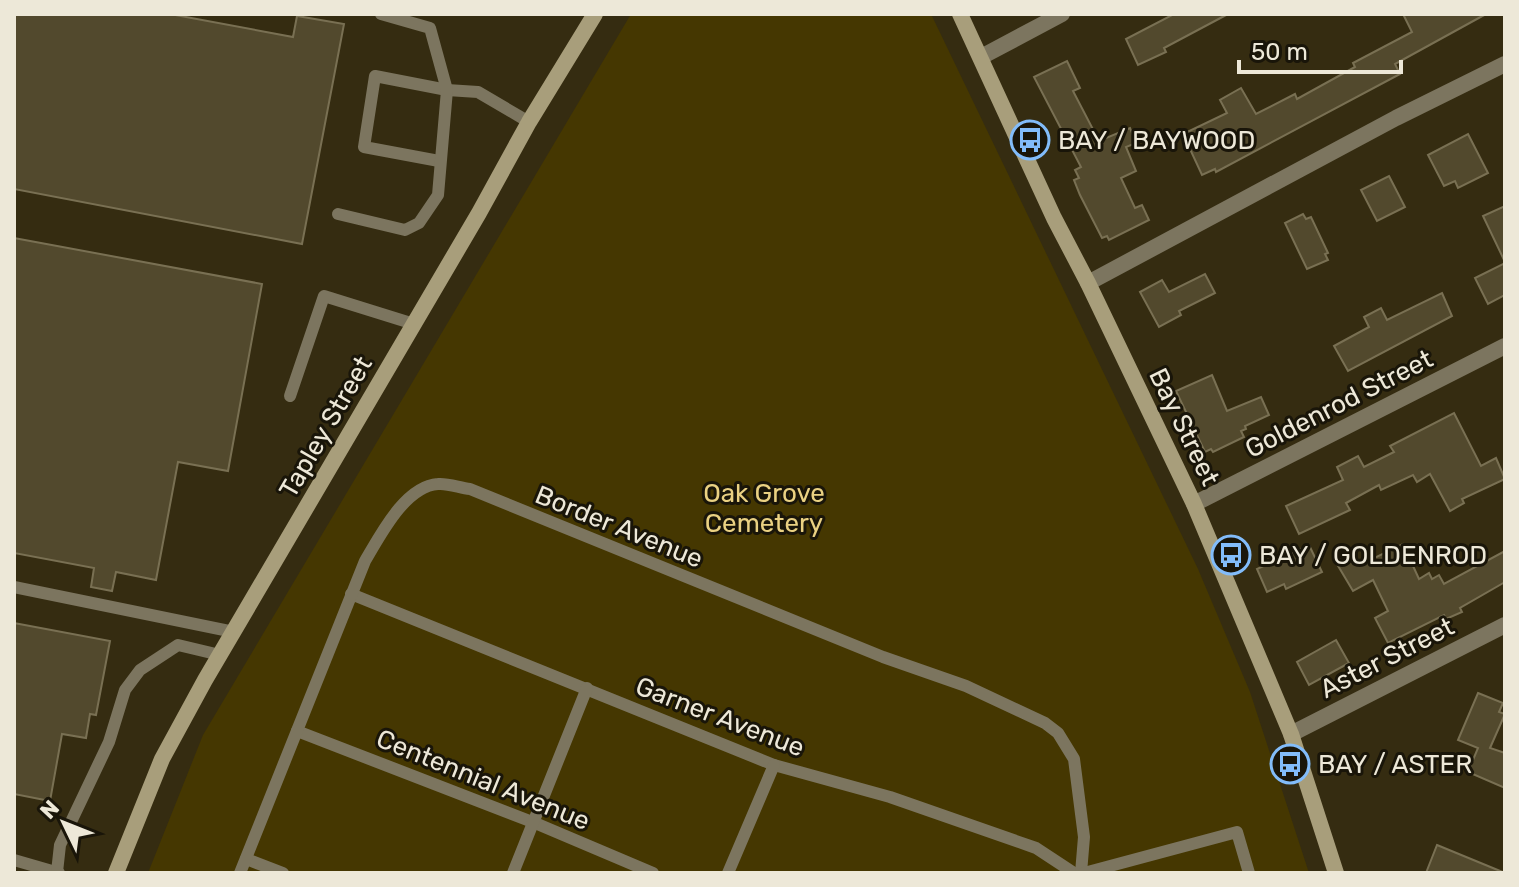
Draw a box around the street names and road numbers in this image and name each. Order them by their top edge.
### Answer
street label: Goldenrod Street [1240,343,1438,465]
street label: Tapley Street [273,351,379,503]
street label: Bay Street [1142,363,1226,491]
street label: Border Avenue [531,479,707,575]
street label: Aster Street [1315,611,1459,705]
street label: Garner Avenue [631,671,809,763]
street label: Centennial Avenue [372,723,594,837]

